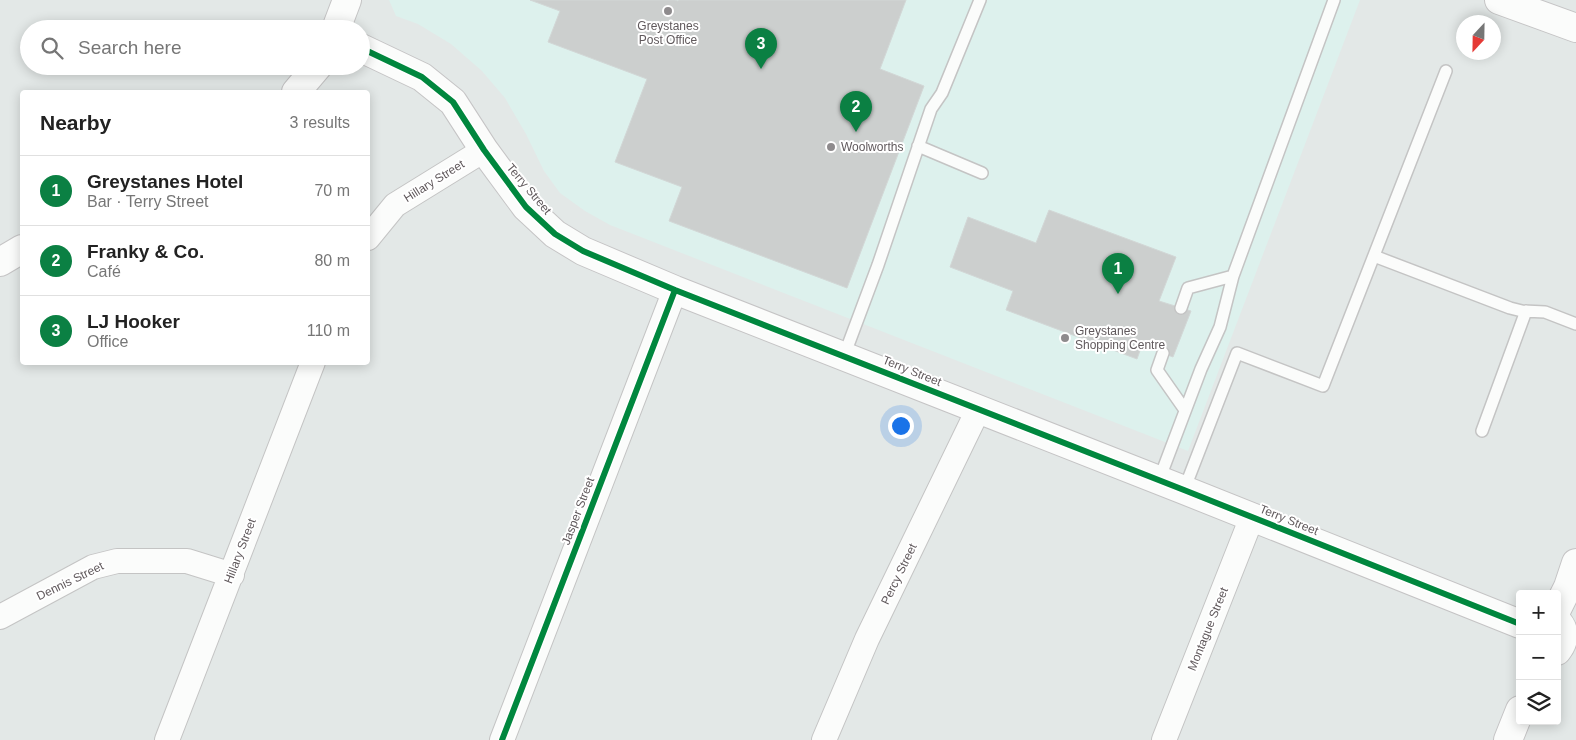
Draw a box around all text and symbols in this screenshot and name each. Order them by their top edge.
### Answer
marker: Greystanes Post Office [662,5,674,17]
north arrow [1456,15,1501,60]
place label: Greystanes Post Office [637,19,699,47]
search box [20,20,370,75]
pin: 3 [745,28,777,69]
icon: search [38,34,66,62]
text: Search here [78,37,182,58]
pin: 2 [840,91,872,132]
text: Nearby [40,111,111,134]
text: 3 results [290,114,350,131]
place label: Woolworths [841,140,903,154]
marker: Woolworths [825,141,837,153]
street label: Hillary Street [401,157,467,205]
street label: Terry Street [504,161,555,218]
text: Greystanes Hotel [87,171,243,192]
text: 1 [52,182,60,199]
text: 70 m [314,182,350,199]
text: Bar · Terry Street [87,193,209,210]
text: Franky & Co. [87,241,204,262]
text: 2 [52,252,60,269]
text: 80 m [314,252,350,269]
pin: 1 [1102,253,1134,294]
text: Café [87,263,121,280]
text: LJ Hooker [87,311,180,332]
text: 3 [52,322,60,339]
text: 110 m [307,322,350,339]
place label: Greystanes Shopping Centre [1075,324,1165,352]
marker: Greystanes Shopping Centre [1059,332,1071,344]
text: Office [87,333,129,350]
street label: Terry Street [881,353,944,389]
your location [888,413,914,439]
street label: Jasper Street [559,475,598,547]
street label: Terry Street [1258,502,1321,538]
street label: Hillary Street [221,516,259,586]
street label: Percy Street [878,541,920,607]
street label: Dennis Street [34,558,106,603]
street label: Montague Street [1185,585,1231,673]
map controls [1516,590,1561,725]
button: + [1516,590,1561,635]
button: − [1516,635,1561,680]
button: layers [1516,680,1561,725]

